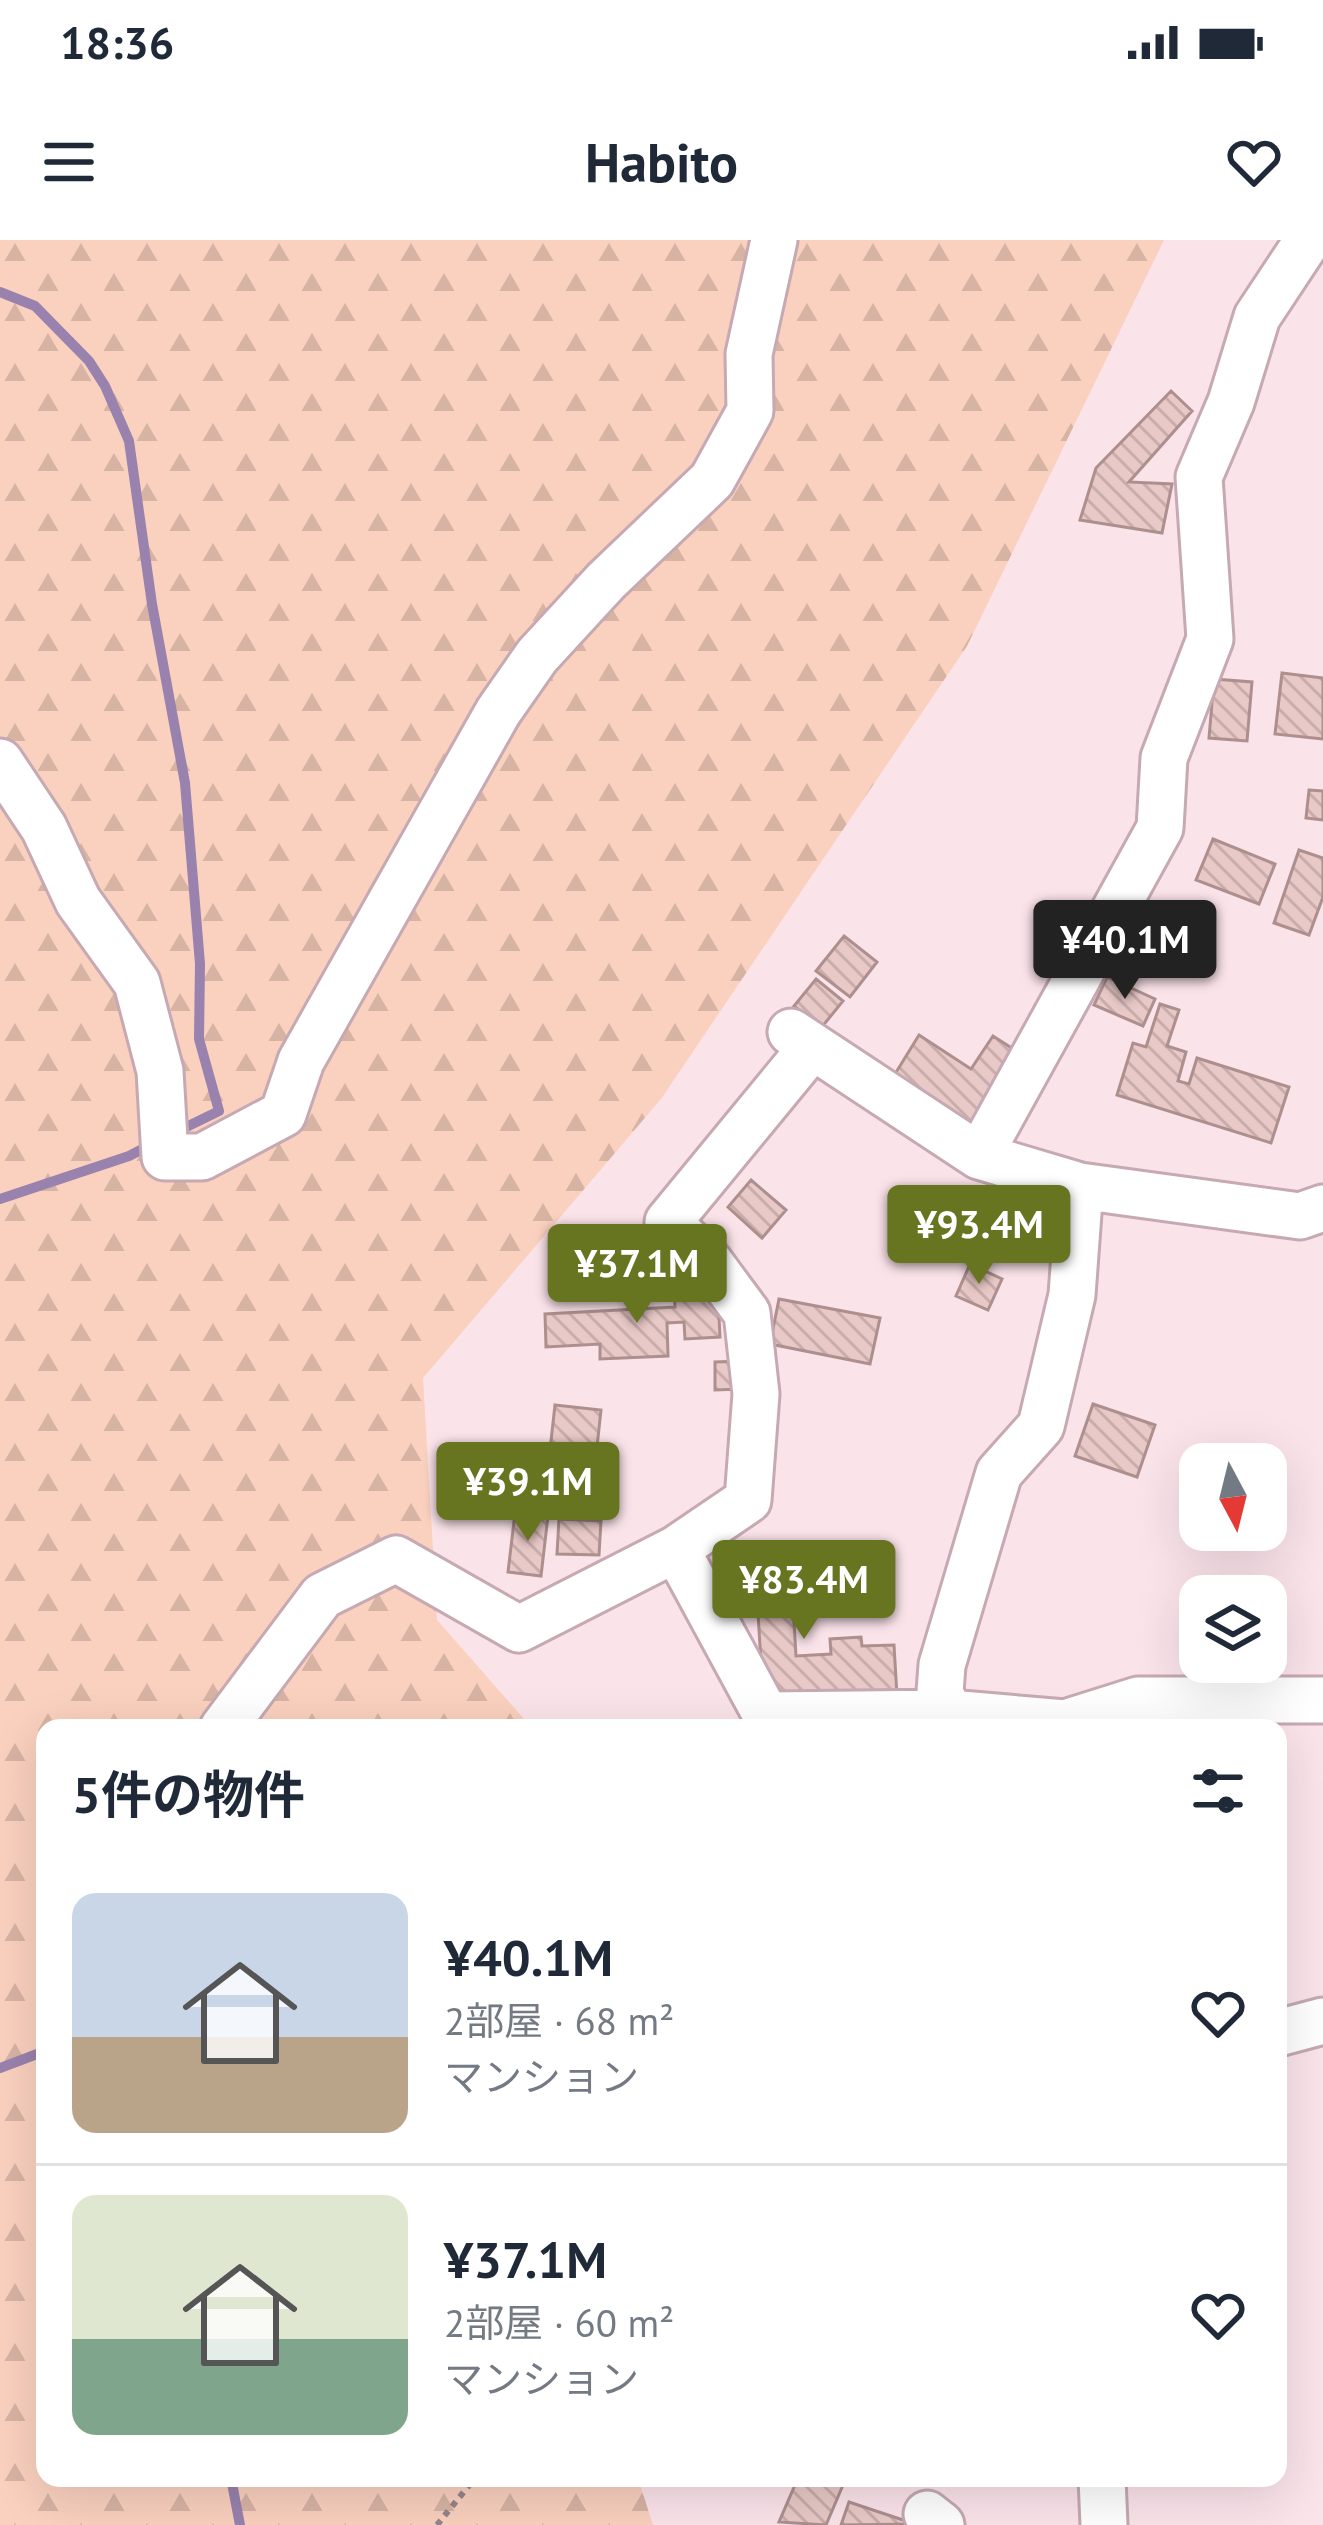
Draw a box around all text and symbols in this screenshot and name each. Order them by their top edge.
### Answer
text: 18:36 [60,13,174,71]
text: Habito [585,127,738,197]
icon: menu [36,129,102,195]
icon: heart [1221,129,1287,195]
pin: ¥40.1M [1027,900,1223,1002]
text: ¥40.1M [1060,913,1190,964]
pin: ¥93.4M [881,1185,1077,1287]
text: ¥93.4M [914,1198,1044,1249]
pin: ¥37.1M [539,1224,735,1326]
text: ¥37.1M [575,1237,699,1288]
pin: ¥39.1M [430,1442,626,1544]
north arrow [1179,1443,1287,1551]
map controls [1179,1443,1287,1683]
text: ¥39.1M [463,1455,593,1506]
pin: ¥83.4M [706,1540,902,1642]
text: ¥83.4M [739,1553,869,1604]
button: layers [1179,1575,1287,1683]
icon: filters [1185,1758,1251,1824]
text: 5件の物件 [72,1761,305,1827]
text: ¥40.1M [444,1924,613,1990]
icon: home [168,1941,312,2085]
icon: heart [1185,1980,1251,2046]
text: 2部屋 · 68 m² [444,1995,674,2046]
text: マンション [444,2051,639,2102]
text: ¥37.1M [444,2226,607,2292]
icon: home [168,2243,312,2387]
icon: heart [1185,2282,1251,2348]
text: 2部屋 · 60 m² [444,2297,674,2348]
text: マンション [444,2353,639,2404]

